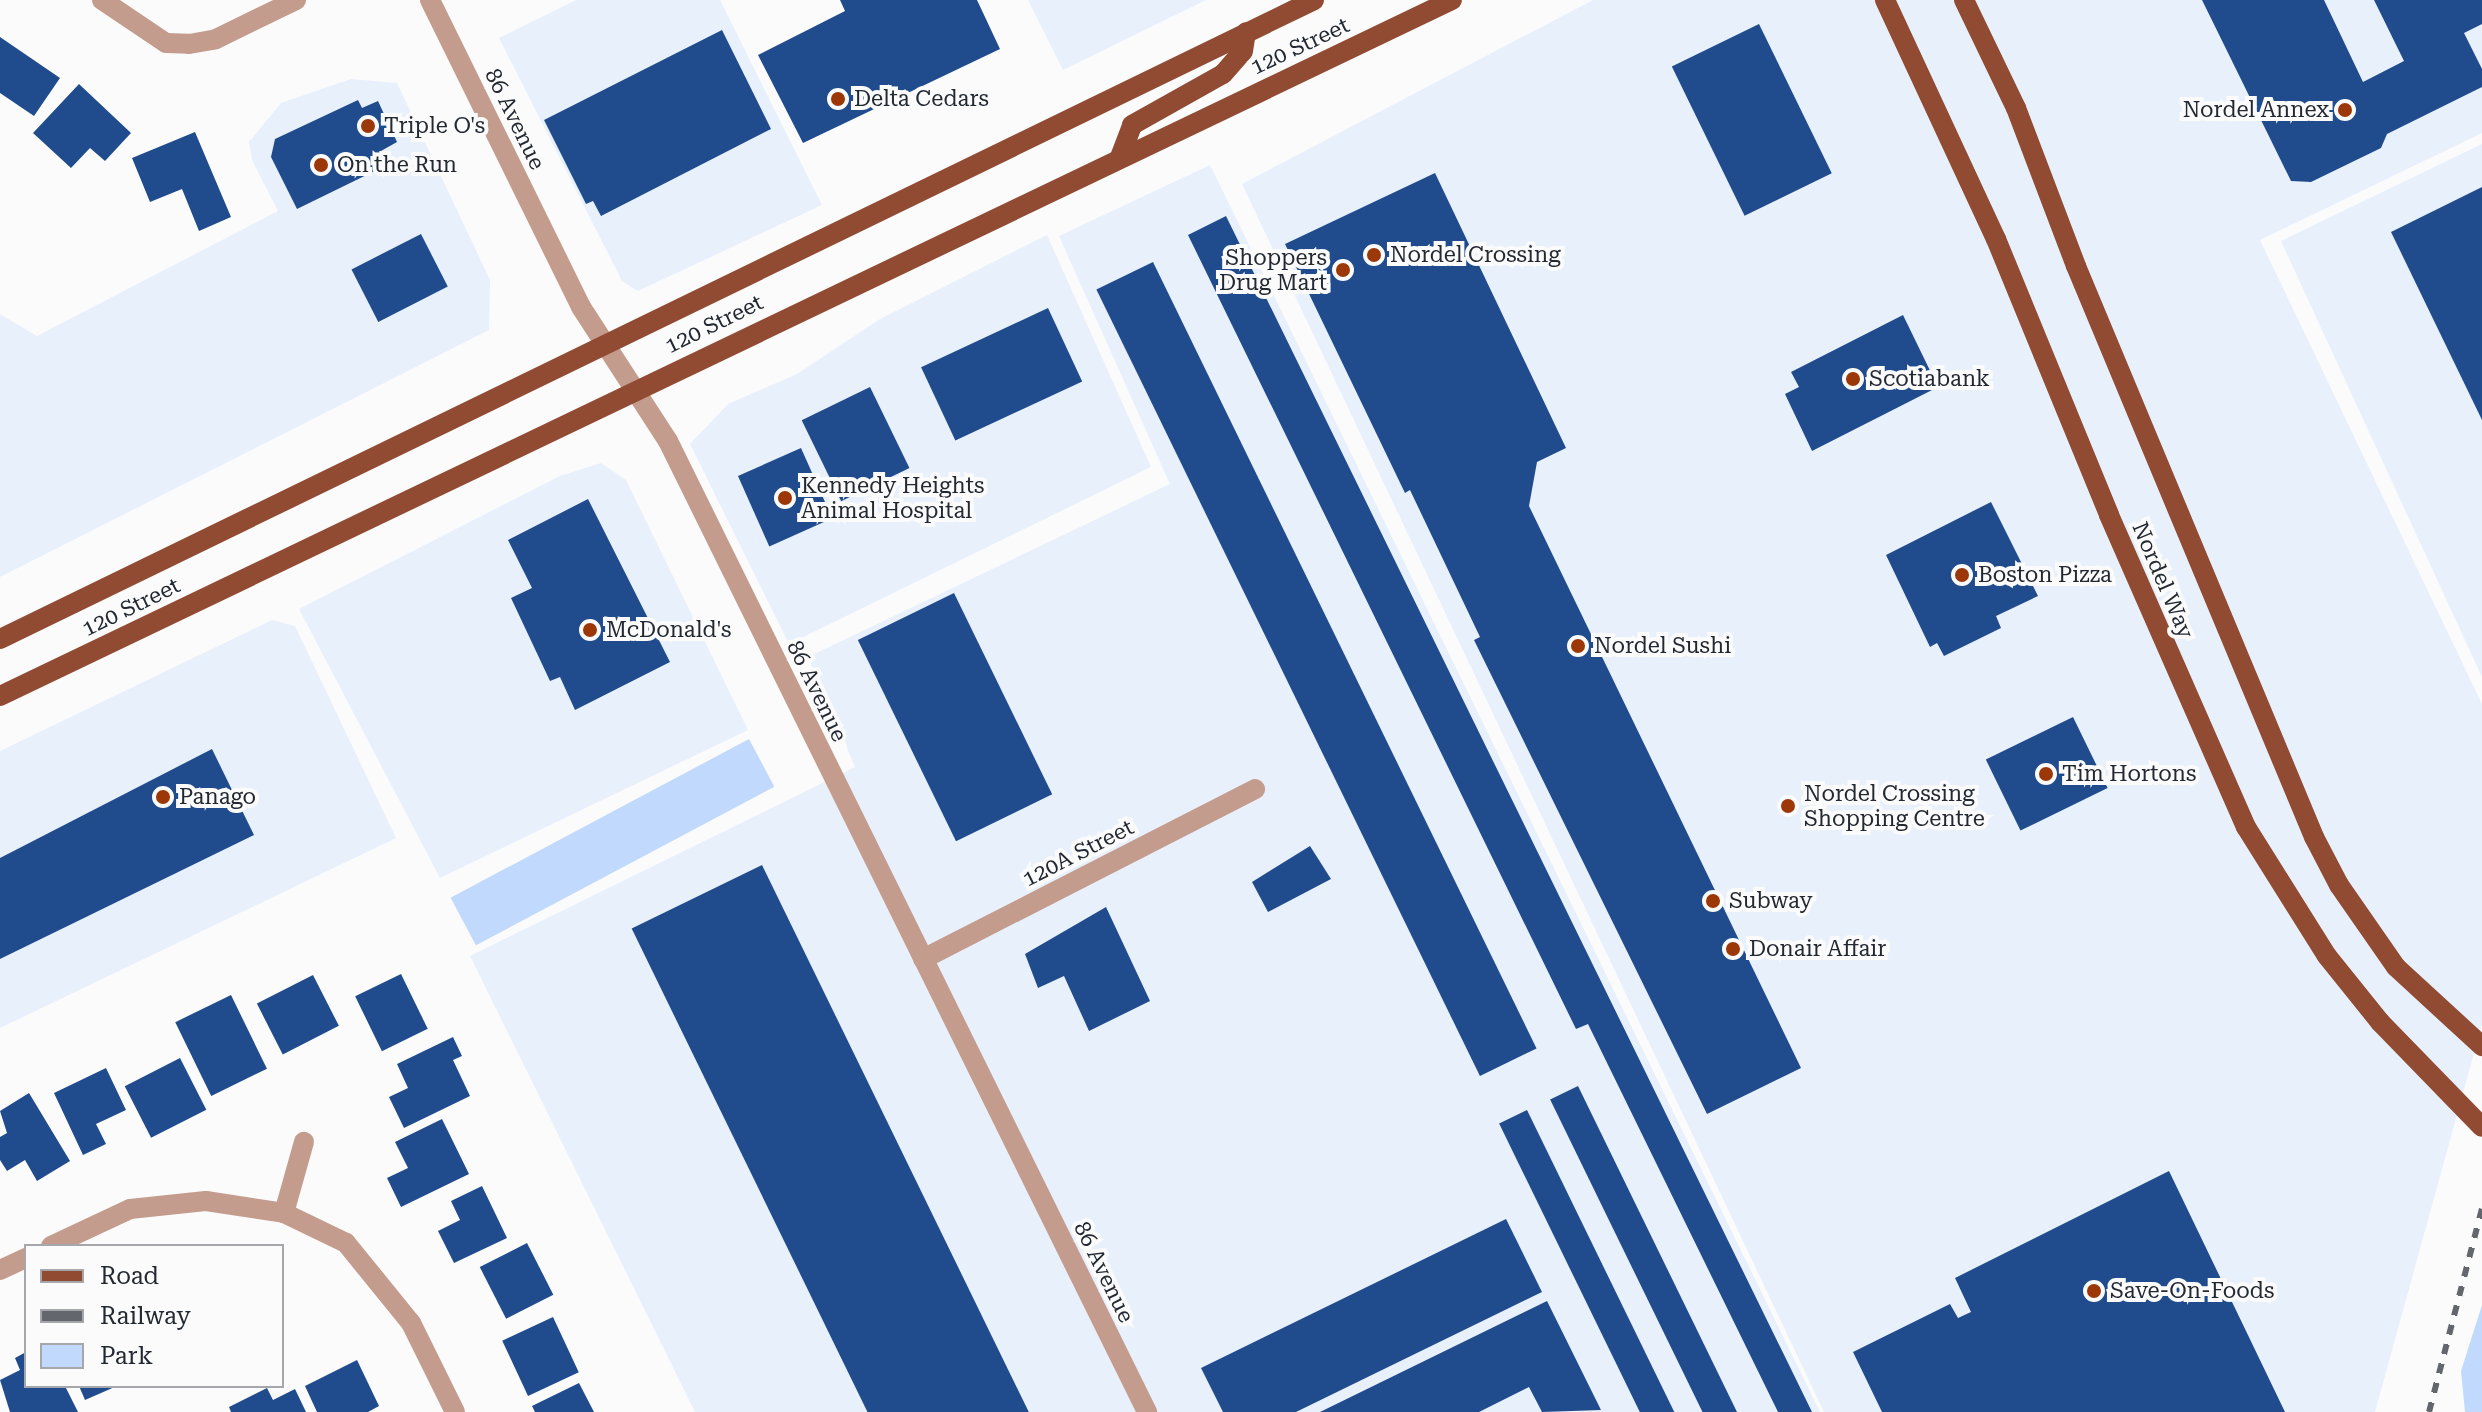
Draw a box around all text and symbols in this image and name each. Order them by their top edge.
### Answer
street label: 120 Street [1247,12,1353,80]
street label: 86 Avenue [479,64,551,174]
place label: Delta Cedars [854,86,989,112]
marker: Delta Cedars [829,90,847,108]
place label: Nordel Annex [2183,97,2329,123]
marker: Nordel Annex [2336,101,2354,119]
place label: Triple O's [384,113,485,139]
marker: Triple O's [359,117,377,135]
place label: On the Run [337,152,457,178]
marker: On the Run [312,156,330,174]
place label: Nordel Crossing [1390,242,1561,268]
place label: Shoppers Drug Mart [1219,244,1327,296]
marker: Nordel Crossing [1365,246,1383,264]
marker: Shoppers Drug Mart [1334,261,1352,279]
street label: 120 Street [661,289,767,359]
place label: Scotiabank [1869,366,1990,392]
marker: Scotiabank [1844,370,1862,388]
place label: Kennedy Heights Animal Hospital [801,472,984,524]
marker: Kennedy Heights Animal Hospital [776,489,794,507]
street label: Nordel Way [2127,518,2199,642]
place label: Boston Pizza [1978,562,2112,588]
marker: Boston Pizza [1953,566,1971,584]
street label: 120 Street [78,572,184,642]
place label: McDonald's [606,617,731,643]
marker: McDonald's [581,621,599,639]
place label: Nordel Sushi [1594,633,1731,659]
street label: 86 Avenue [781,636,853,746]
marker: Nordel Sushi [1569,637,1587,655]
place label: Tim Hortons [2062,761,2196,787]
marker: Tim Hortons [2037,765,2055,783]
place label: Nordel Crossing Shopping Centre [1804,780,1985,832]
place label: Panago [179,784,256,810]
marker: Panago [154,788,172,806]
marker: Nordel Crossing Shopping Centre [1779,797,1797,815]
street label: 120A Street [1018,814,1138,892]
place label: Subway [1729,888,1812,914]
marker: Subway [1704,892,1722,910]
place label: Donair Affair [1749,936,1886,962]
marker: Donair Affair [1724,940,1742,958]
street label: 86 Avenue [1068,1217,1140,1327]
legend [24,1244,284,1388]
text: Road [100,1262,159,1290]
place label: Save-On-Foods [2110,1278,2274,1304]
marker: Save-On-Foods [2085,1282,2103,1300]
text: Railway [100,1302,191,1330]
text: Park [100,1342,153,1370]

